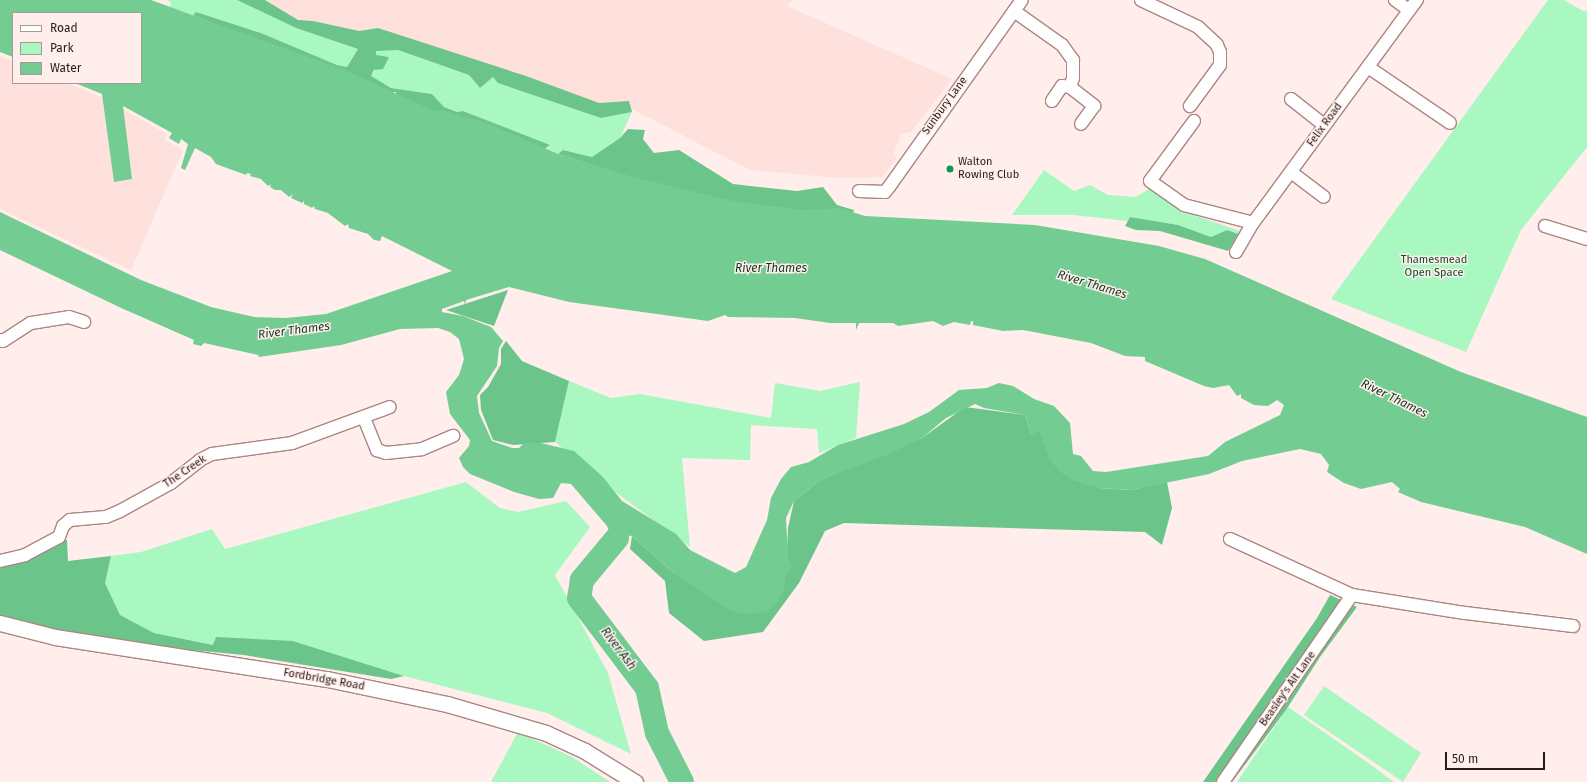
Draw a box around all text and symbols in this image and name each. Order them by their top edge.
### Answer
legend [12,12,142,84]
text: Road [50,21,78,35]
text: Park [50,41,74,55]
text: Water [50,61,81,75]
street label: Sunbury Lane [920,75,970,137]
street label: Felix Road [1305,101,1345,149]
place label: Walton Rowing Club [958,156,1019,182]
marker: Walton Rowing Club [945,164,955,174]
park label: Thamesmead Open Space [1401,254,1467,280]
water label: River Thames [735,262,807,276]
water label: River Thames [1055,268,1129,302]
water label: River Thames [257,319,331,343]
water label: River Thames [1358,377,1430,421]
street label: The Creek [161,453,209,491]
water label: River Ash [597,625,639,673]
street label: Beasley's Ait Lane [1257,649,1319,729]
street label: Fordbridge Road [282,666,366,694]
scale bar [1447,744,1547,770]
text: 50 m [1452,752,1478,766]

